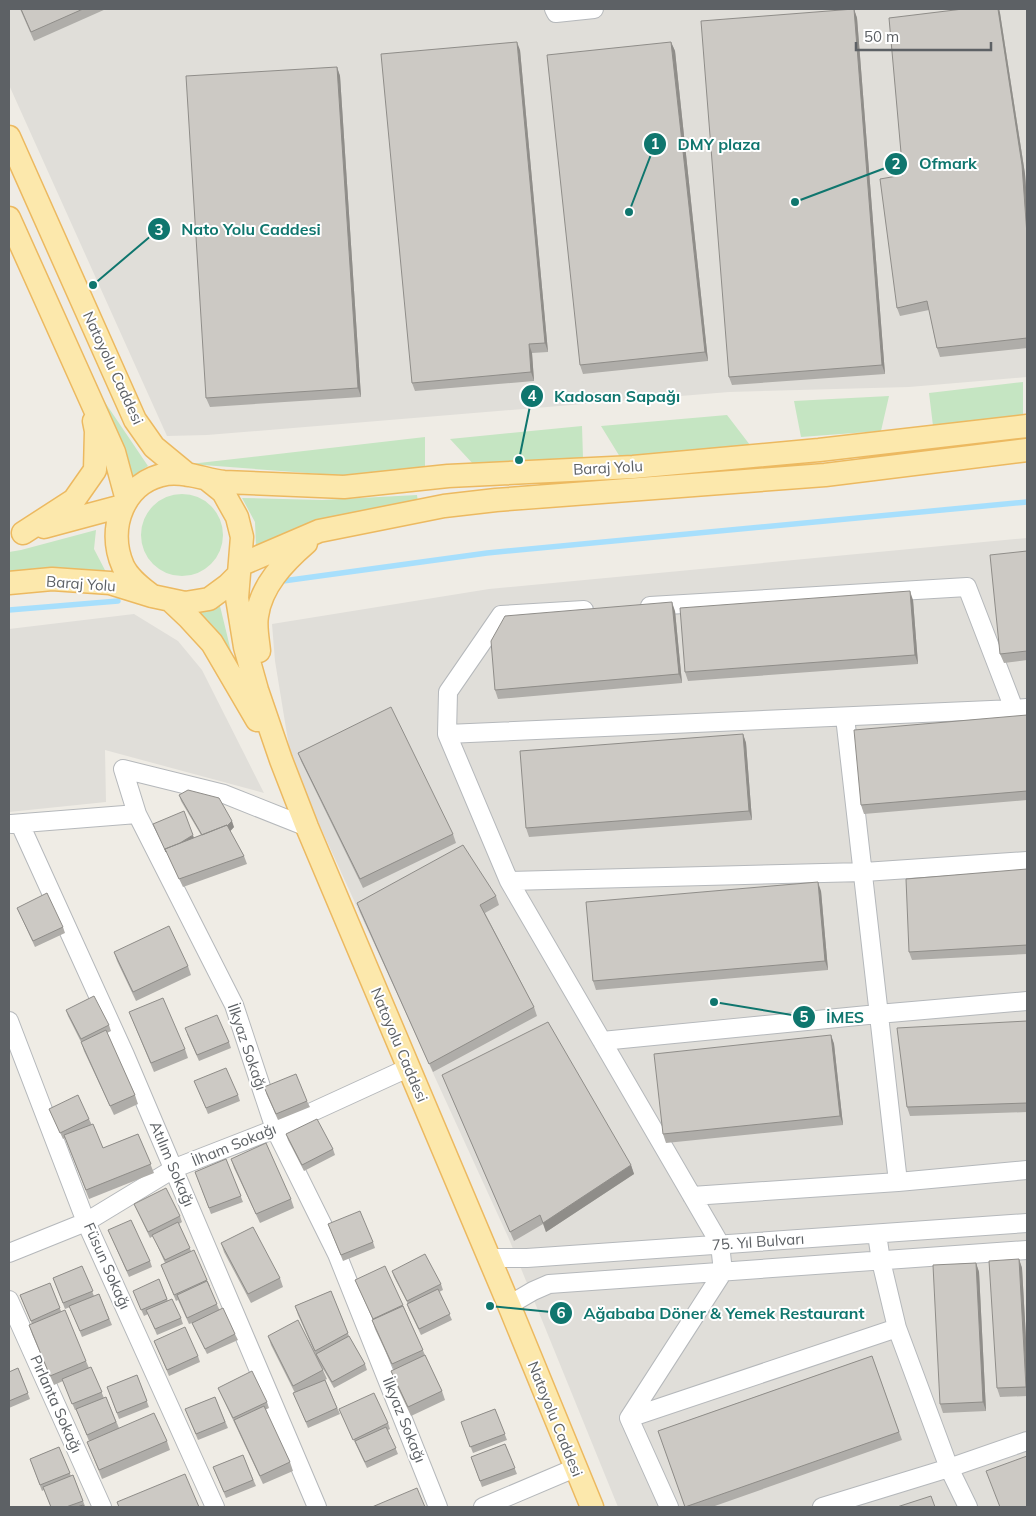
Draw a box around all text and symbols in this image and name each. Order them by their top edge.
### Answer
scale bar [856,20,991,52]
text: 50 m [864,27,899,46]
callout: DMY plaza [643,129,771,160]
text: 1 [650,134,660,153]
text: DMY plaza [678,134,760,154]
callout: Ofmark [884,148,987,179]
text: Ofmark [919,153,978,173]
text: 2 [891,154,901,173]
callout: Nato Yolu Caddesi [147,214,331,245]
text: Nato Yolu Caddesi [181,219,321,239]
text: 3 [154,220,164,239]
street label: Natoyolu Caddesi [79,308,148,427]
callout: Kadosan Sapağı [519,381,690,412]
text: 4 [527,386,537,405]
text: Kadosan Sapağı [554,386,680,406]
street label: Baraj Yolu [573,456,643,479]
street label: Baraj Yolu [46,572,117,595]
street label: Natoyolu Caddesi [367,985,432,1105]
street label: İlkyaz Sokağı [224,1001,271,1093]
callout: İMES [791,1002,875,1033]
text: 5 [799,1007,809,1026]
text: İMES [826,1007,864,1027]
street label: Atılım Sokağı [146,1118,199,1209]
street label: İlham Sokağı [189,1119,279,1170]
street label: Füsun Sokağı [80,1220,135,1312]
street label: 75. Yıl Bulvarı [711,1229,805,1254]
callout: Ağababa Döner & Yemek Restaurant [548,1298,874,1329]
text: 6 [556,1303,566,1322]
text: Ağababa Döner & Yemek Restaurant [584,1303,864,1323]
street label: Pırlanta Sokağı [26,1352,87,1456]
street label: Natoyolu Caddesi [524,1358,587,1479]
street label: İlkyaz Sokağı [379,1374,430,1465]

